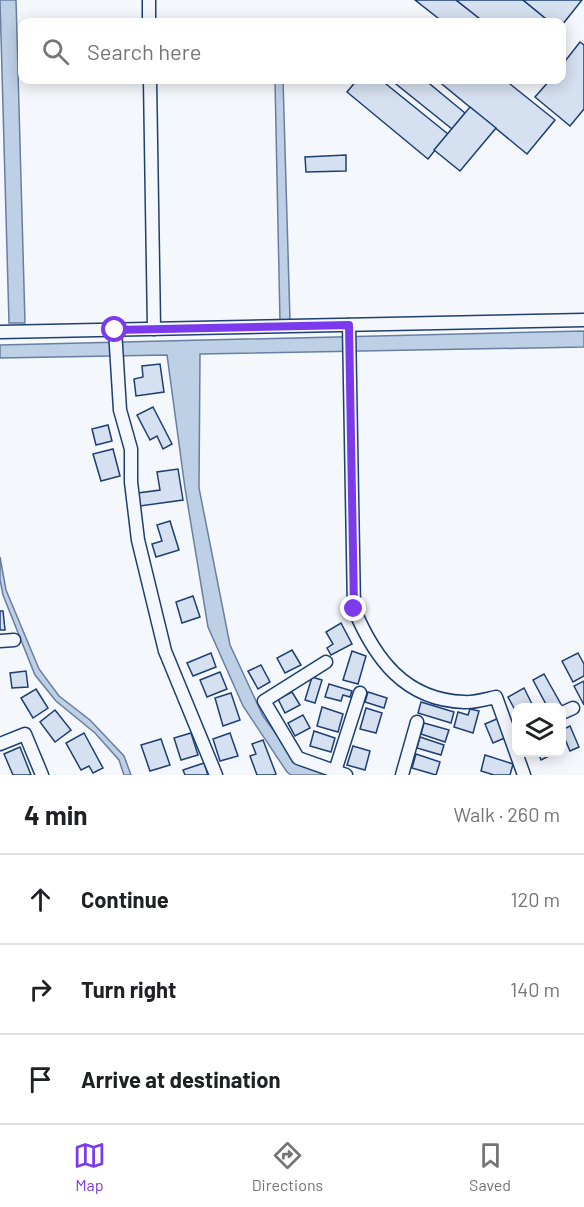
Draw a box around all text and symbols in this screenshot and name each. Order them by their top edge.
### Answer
search box [18,18,566,84]
icon: search [39,35,72,68]
text: Search here [87,38,201,64]
route start [101,316,127,342]
route end [340,595,366,621]
map controls [512,703,566,757]
button: layers [512,703,566,757]
text: 4 min [24,799,88,830]
text: Walk · 260 m [453,802,560,826]
icon: ahead [24,883,57,916]
text: Continue [81,886,169,912]
text: 120 m [510,887,560,911]
icon: right [24,973,57,1006]
text: Turn right [81,976,176,1002]
text: 140 m [510,977,560,1001]
icon: arrive [24,1063,57,1096]
text: Arrive at destination [81,1066,280,1092]
tab: Map [73,1139,106,1194]
tab: Directions [252,1139,323,1194]
tab: Saved [469,1139,511,1194]

